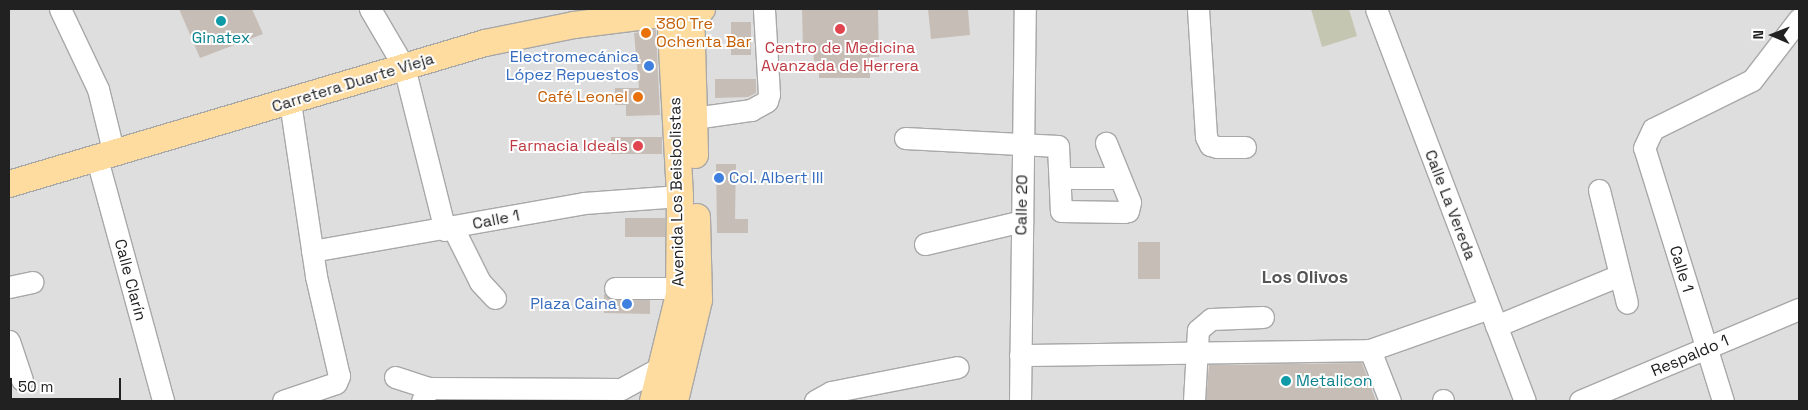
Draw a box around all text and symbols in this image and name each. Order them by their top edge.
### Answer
north arrow [1748,10,1798,60]
place label: 380 Tre Ochenta Bar [656,14,752,52]
marker: Ginatex [215,15,227,27]
marker: Centro de Medicina Avanzada de Herrera [833,22,847,36]
marker: 380 Tre Ochenta Bar [640,27,652,39]
place label: Ginatex [192,28,250,48]
text: N [1749,30,1767,40]
place label: Centro de Medicina Avanzada de Herrera [761,38,919,76]
place label: Electromecánica López Repuestos [506,47,639,85]
street label: Carretera Duarte Vieja [270,49,436,117]
marker: Electromecánica López Repuestos [643,60,655,72]
place label: Café Leonel [538,87,628,107]
marker: Café Leonel [632,91,644,103]
street label: Avenida Los Beisbolistas [666,97,688,287]
place label: Farmacia Ideals [509,136,628,156]
marker: Farmacia Ideals [632,140,644,152]
street label: Calle La Vereda [1420,147,1480,263]
place label: Col. Albert III [729,168,824,188]
marker: Col. Albert III [713,172,725,184]
street label: Calle 20 [1012,174,1032,236]
street label: Calle 1 [471,206,521,234]
street label: Calle Clarín [110,237,150,323]
street label: Calle 1 [1665,243,1697,295]
district label: Los Olivos [1262,266,1348,288]
place label: Plaza Caina [530,294,617,314]
marker: Plaza Caina [621,298,633,310]
street label: Respaldo 1 [1648,331,1732,381]
scale bar [12,368,124,400]
place label: Metalicon [1296,371,1373,391]
marker: Metalicon [1280,375,1292,387]
text: 50 m [18,377,53,396]

